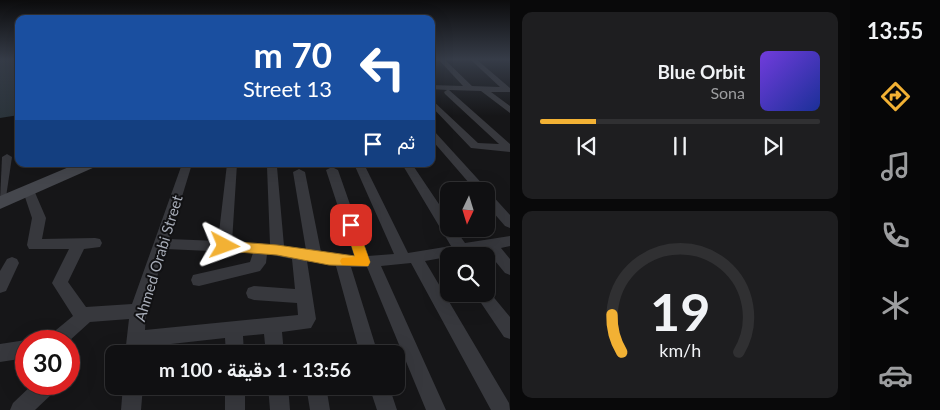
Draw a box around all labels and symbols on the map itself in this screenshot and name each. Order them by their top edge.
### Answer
north arrow [440,182,495,238]
street label: Ahmed Orabi Street [130,192,186,323]
pin [330,204,372,246]
position arrow [198,219,250,271]
speed limit sign: 30 [15,330,80,395]

